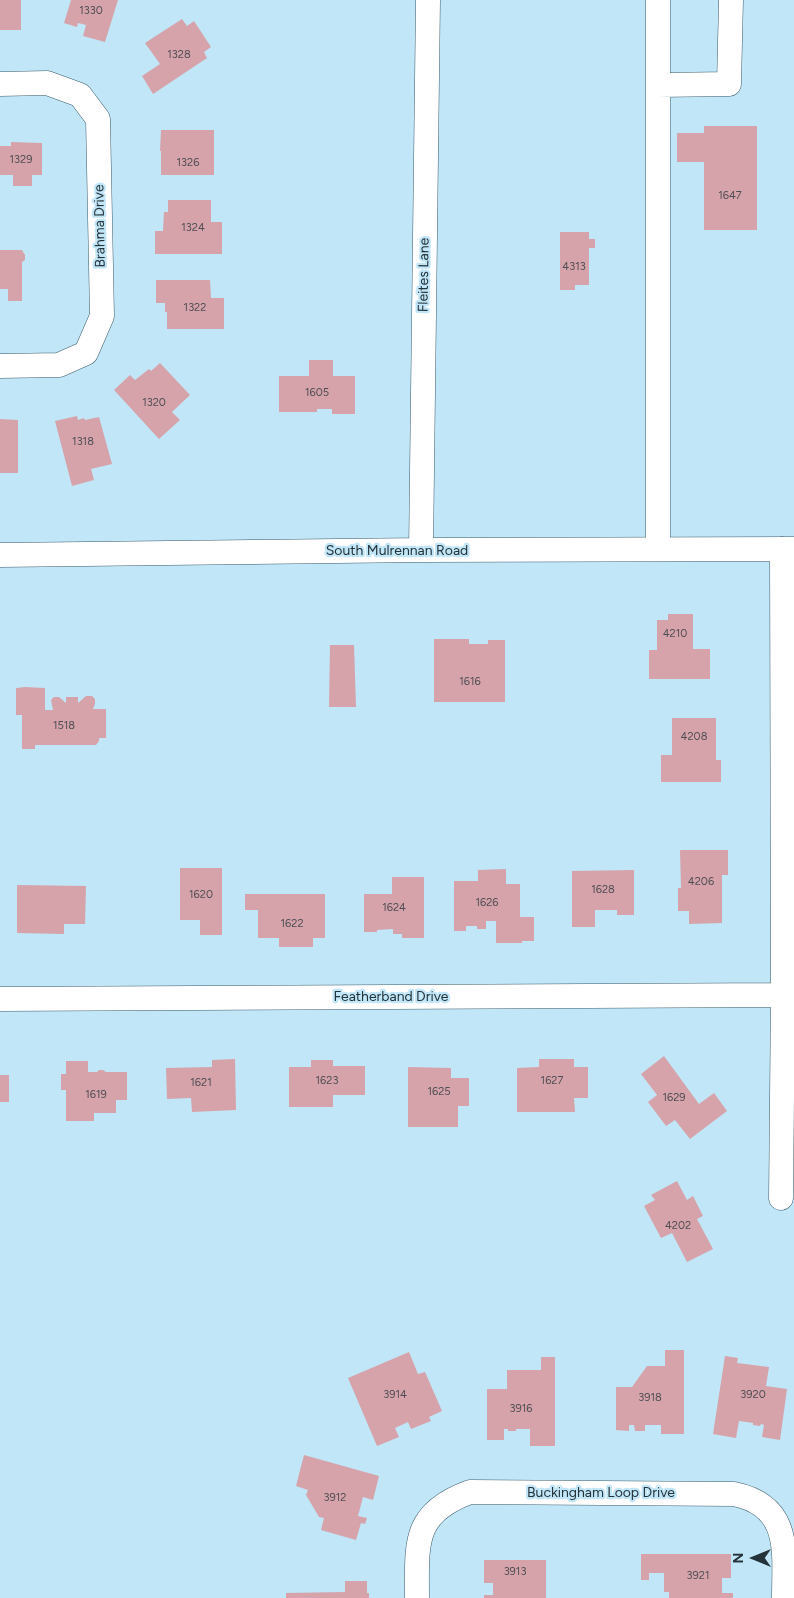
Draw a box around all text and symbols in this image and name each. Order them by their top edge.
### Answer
house number: 1330 [79,4,103,18]
house number: 1328 [167,48,191,62]
house number: 1329 [10,153,32,167]
house number: 1326 [177,156,199,170]
street label: Brahma Drive [91,184,109,268]
house number: 1647 [718,189,742,203]
house number: 1324 [181,221,205,235]
street label: Fleites Lane [415,238,433,312]
house number: 4313 [562,260,586,274]
house number: 1322 [184,301,206,315]
house number: 1605 [305,386,329,400]
house number: 1320 [142,396,166,410]
house number: 1318 [72,435,94,449]
street label: South Mulrennan Road [326,543,468,559]
house number: 4210 [663,627,687,641]
house number: 1616 [459,675,481,689]
house number: 1518 [53,719,75,733]
house number: 4208 [681,730,707,744]
house number: 4206 [688,875,714,889]
house number: 1628 [591,883,615,897]
house number: 1620 [189,888,213,902]
house number: 1626 [475,896,499,910]
house number: 1624 [382,901,406,915]
house number: 1622 [280,917,304,931]
street label: Featherband Drive [334,989,448,1005]
house number: 1623 [316,1074,338,1088]
house number: 1627 [541,1074,563,1088]
house number: 1621 [190,1076,212,1090]
house number: 1625 [427,1085,451,1099]
house number: 1619 [85,1088,107,1102]
house number: 1629 [662,1091,686,1105]
house number: 4202 [665,1219,691,1233]
house number: 3914 [383,1388,407,1402]
house number: 3920 [740,1388,766,1402]
house number: 3918 [638,1391,662,1405]
house number: 3916 [510,1402,532,1416]
street label: Buckingham Loop Drive [527,1485,675,1501]
house number: 3912 [324,1491,346,1505]
north arrow [729,1533,779,1583]
text: N [730,1553,747,1563]
house number: 3913 [504,1565,526,1579]
house number: 3921 [687,1569,709,1583]

